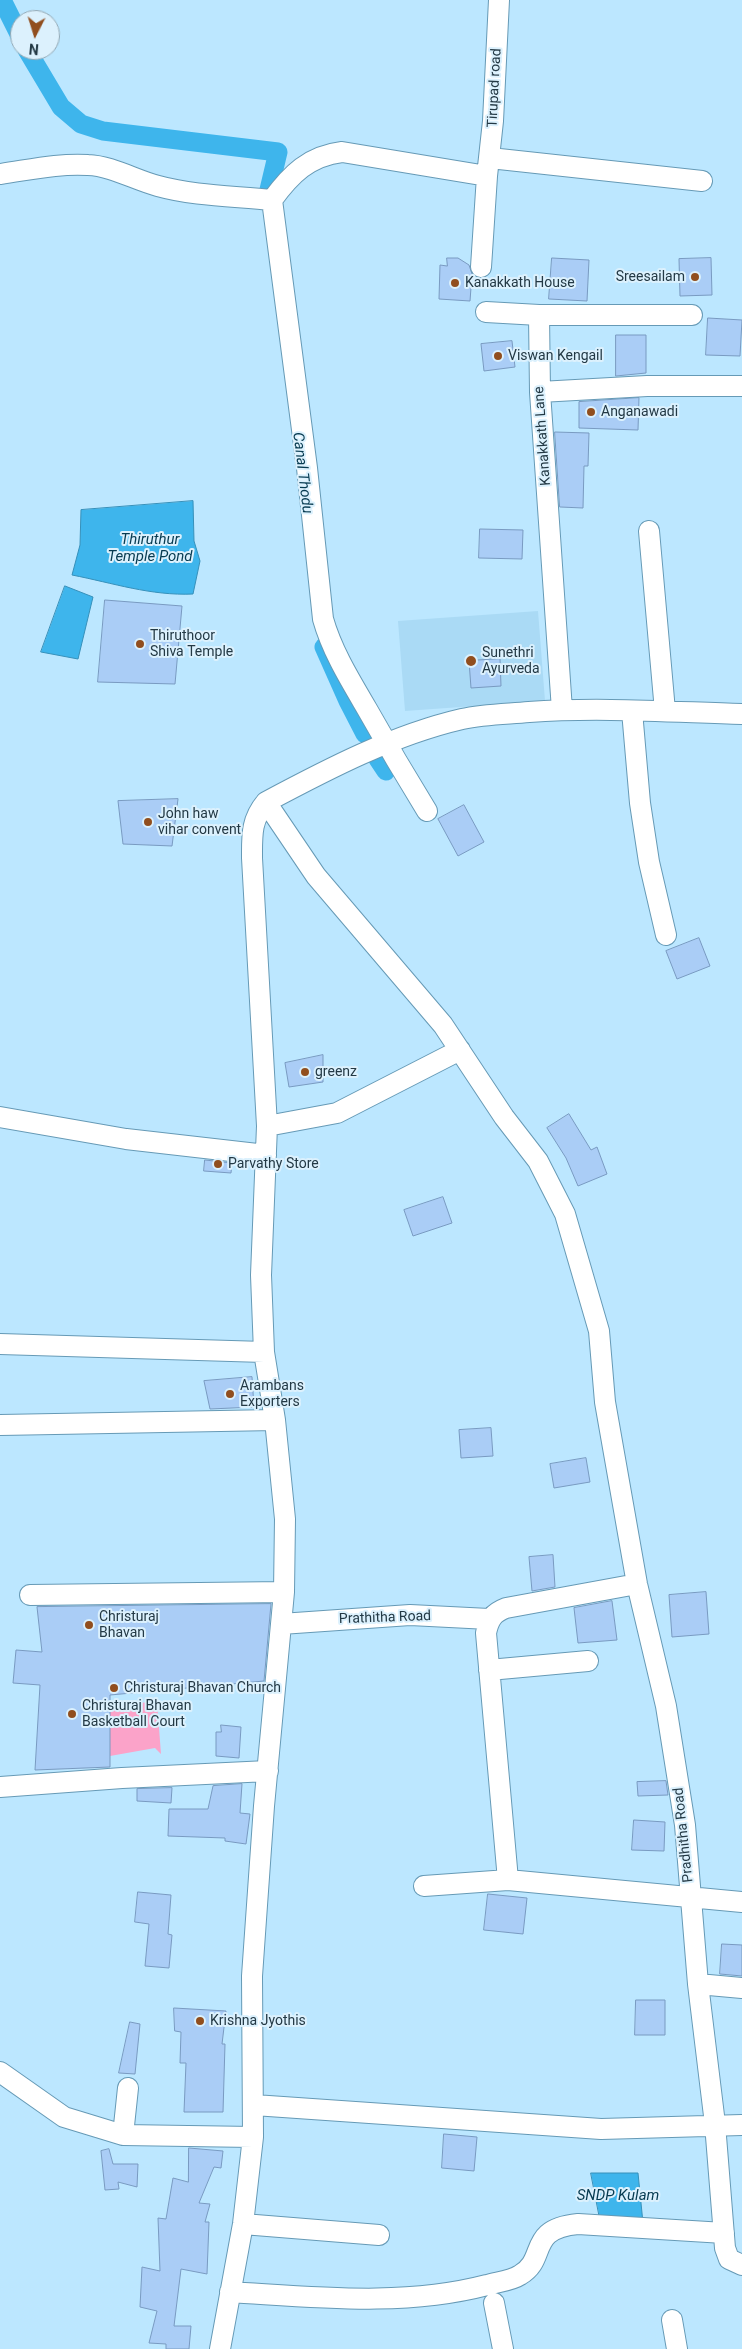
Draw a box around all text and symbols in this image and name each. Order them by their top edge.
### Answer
north arrow [10,10,60,60]
text: N [28,41,39,57]
street label: Tirupad road [485,48,505,128]
place label: Sreesailam [616,269,685,285]
marker: Sreesailam [689,271,701,283]
place label: Kanakkath House [465,275,575,291]
marker: Kanakkath House [449,277,461,289]
place label: Viswan Kengail [508,348,603,364]
marker: Viswan Kengail [492,350,504,362]
street label: Kanakkath Lane [531,386,555,486]
place label: Anganawadi [601,404,678,420]
marker: Anganawadi [585,406,597,418]
water label: Canal Thodu [288,431,316,515]
water label: Thiruthur Temple Pond [107,531,193,566]
place label: Thiruthoor Shiva Temple [150,628,233,660]
marker: Thiruthoor Shiva Temple [134,638,146,650]
place label: Sunethri Ayurveda [482,645,540,678]
marker: Sunethri Ayurveda [464,654,478,668]
place label: John haw vihar convent [158,806,241,839]
marker: John haw vihar convent [142,816,154,828]
place label: greenz [315,1064,357,1080]
marker: greenz [299,1066,311,1078]
place label: Parvathy Store [228,1156,319,1172]
marker: Parvathy Store [212,1158,224,1170]
place label: Arambans Exporters [240,1378,304,1410]
marker: Arambans Exporters [224,1388,236,1400]
street label: Prathitha Road [339,1608,431,1628]
place label: Christuraj Bhavan [99,1609,159,1641]
marker: Christuraj Bhavan [83,1619,95,1631]
place label: Christuraj Bhavan Church [124,1680,281,1696]
marker: Christuraj Bhavan Church [108,1682,120,1694]
place label: Christuraj Bhavan Basketball Court [82,1698,191,1730]
marker: Christuraj Bhavan Basketball Court [66,1708,78,1720]
street label: Pradhitha Road [671,1787,697,1883]
place label: Krishna Jyothis [210,2013,306,2029]
marker: Krishna Jyothis [194,2015,206,2027]
water label: SNDP Kulam [577,2187,659,2205]

